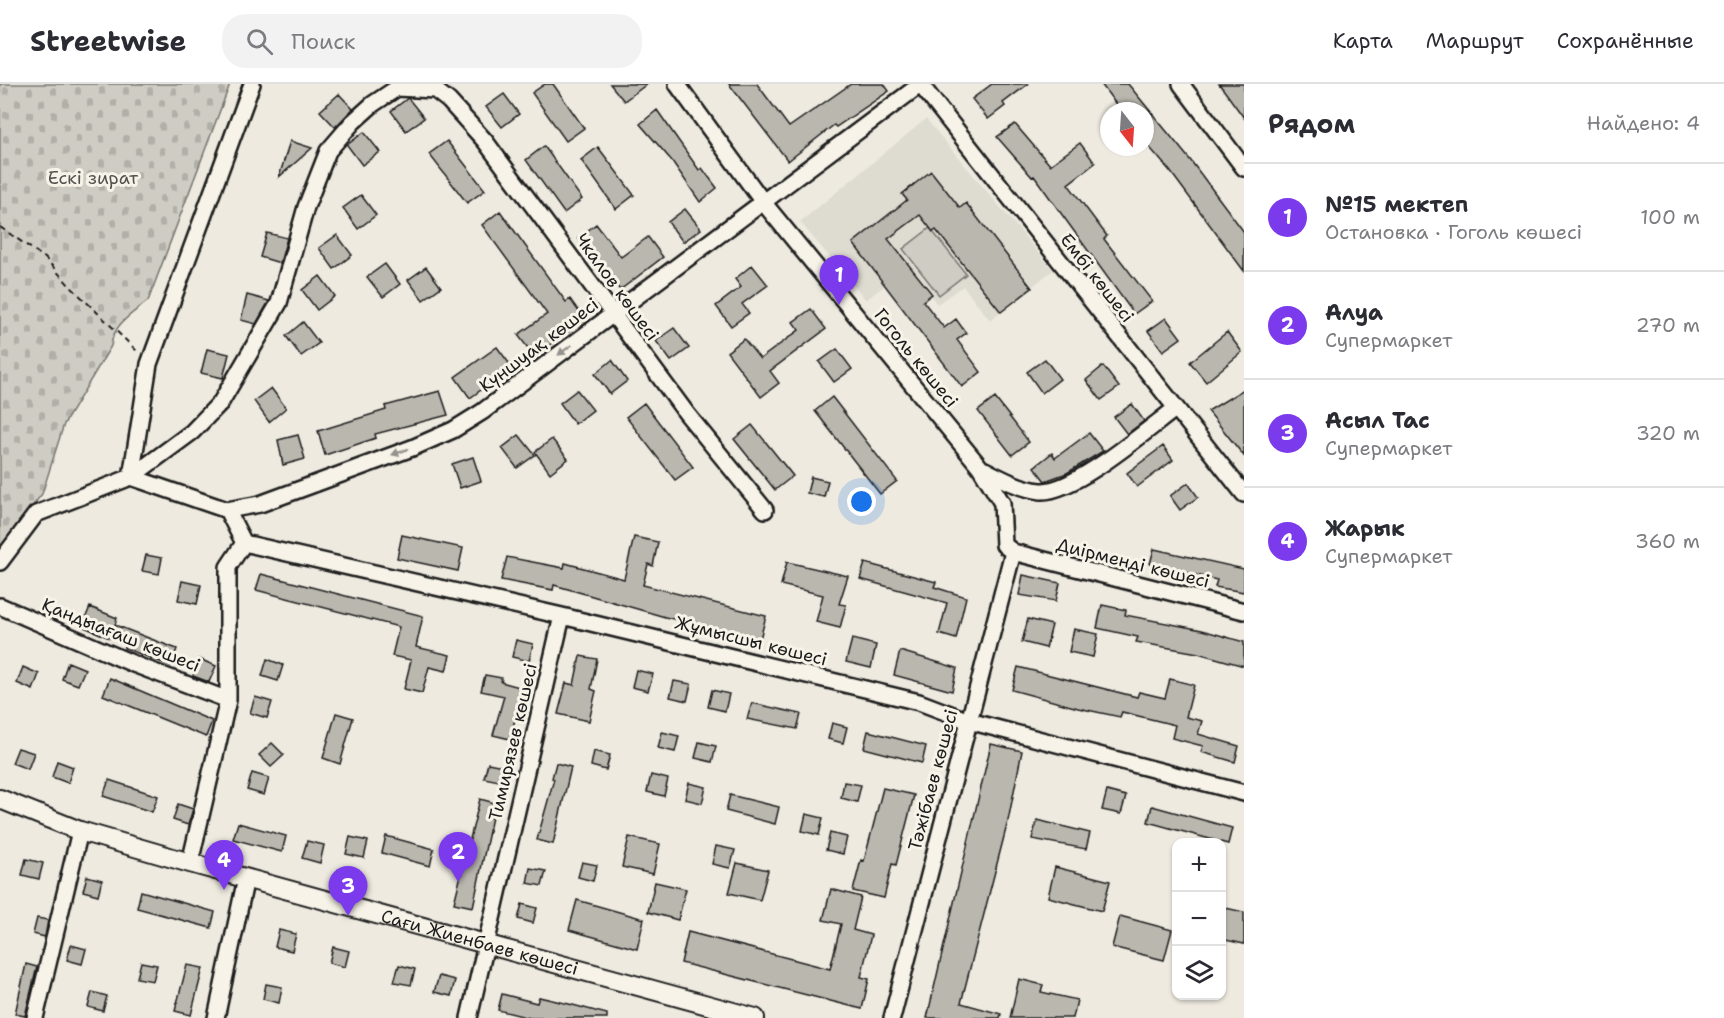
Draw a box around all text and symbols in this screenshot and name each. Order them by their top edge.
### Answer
search box [222,14,642,68]
text: Streetwise [30,22,186,60]
icon: search [243,25,276,58]
text: Поиск [291,27,356,56]
text: Карта [1333,27,1393,55]
text: Маршрут [1426,27,1524,55]
text: Сохранённые [1557,27,1694,55]
north arrow [1100,102,1154,156]
text: Рядом [1268,106,1355,141]
text: Найдено: 4 [1587,110,1700,136]
park label: Ескі зират [48,166,139,190]
text: №15 мектеп [1325,190,1468,219]
text: 1 [1283,204,1292,230]
text: 100 m [1640,204,1700,230]
text: Остановка · Гоголь көшесі [1325,219,1582,245]
street label: Чкалов көшесі [570,228,664,346]
street label: Ембі көшесі [1055,229,1139,327]
pin: 1 [820,256,858,305]
street label: Күншуақ көшесі [475,292,603,398]
text: Алуа [1325,298,1383,327]
street label: Гоголь көшесі [869,303,963,413]
text: 2 [1281,312,1295,338]
text: 270 m [1636,312,1700,338]
text: Супермаркет [1325,327,1452,353]
one-way arrow [558,344,574,356]
text: Асыл Тас [1325,406,1430,435]
text: 3 [1281,420,1295,446]
text: 320 m [1636,420,1700,446]
text: Супермаркет [1325,435,1452,461]
one-way arrow [391,448,409,458]
your location [847,487,876,516]
text: Жарык [1325,514,1405,543]
text: 4 [1281,528,1295,554]
text: 360 m [1635,528,1700,554]
street label: Диірменді көшесі [1054,532,1212,594]
text: Супермаркет [1325,543,1452,569]
street label: Қандыағаш көшесі [38,592,204,678]
street label: Жұмысшы көшесі [672,611,830,671]
street label: Тимирязев көшесі [483,661,543,823]
street label: Тәжібаев көшесі [903,707,963,853]
pin: 2 [438,832,478,882]
map controls [1172,838,1226,1000]
button: + [1172,838,1226,892]
pin: 4 [204,840,244,890]
pin: 3 [328,866,368,916]
button: − [1172,892,1226,946]
street label: Сағи Жиенбаев көшесі [378,904,581,981]
button: layers [1172,946,1226,1000]

